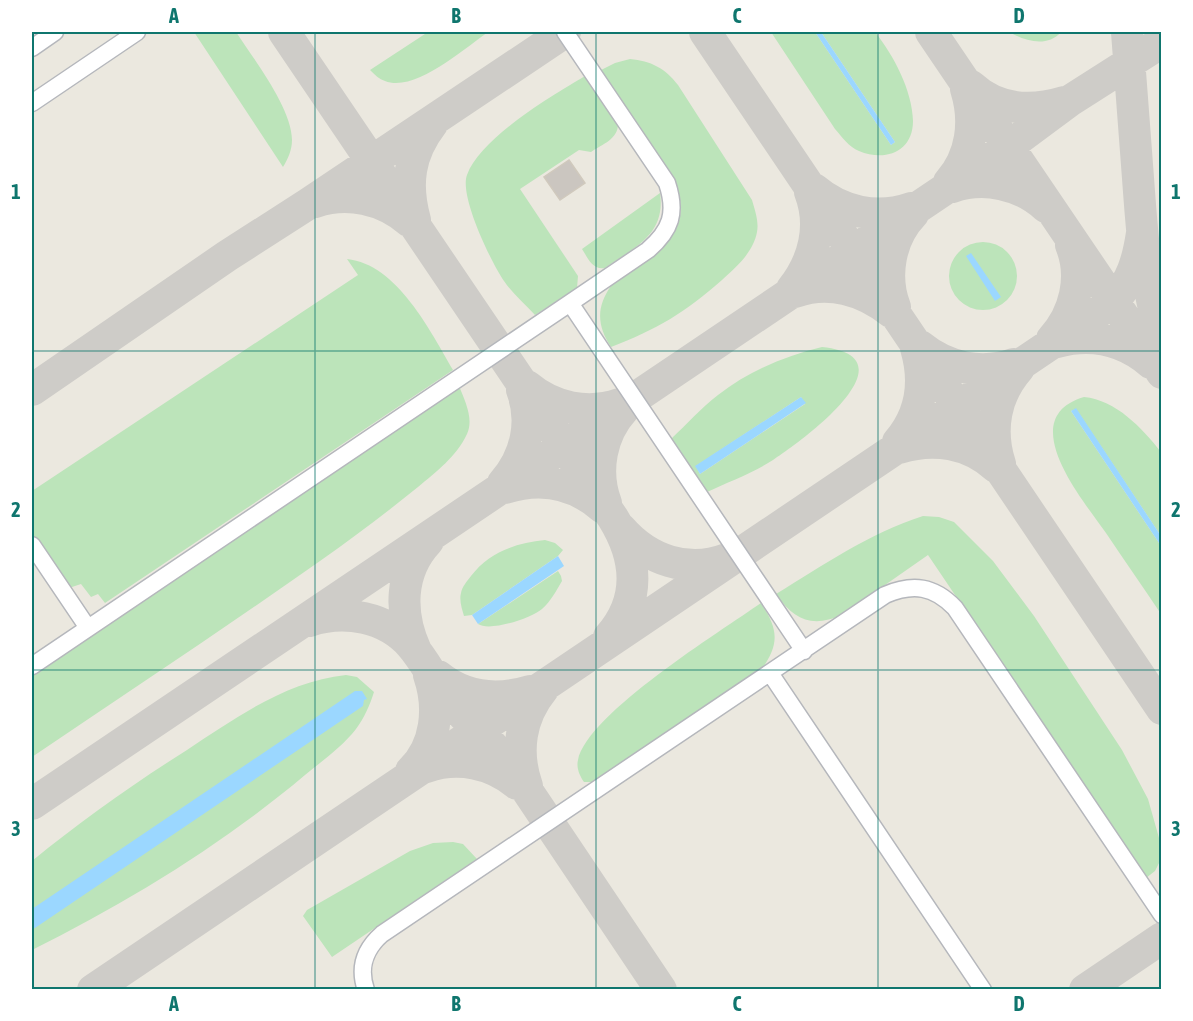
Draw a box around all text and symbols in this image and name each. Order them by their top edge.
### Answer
text: A [168,4,179,27]
text: B [451,4,461,27]
text: C [733,4,742,27]
text: D [1013,4,1025,27]
text: 1 [11,180,21,203]
text: 1 [1171,180,1181,203]
text: 2 [11,498,21,521]
text: 2 [1171,498,1181,521]
text: 3 [11,817,21,840]
text: 3 [1171,817,1181,840]
text: A [168,992,179,1015]
text: B [451,992,461,1015]
text: C [733,992,742,1015]
text: D [1013,992,1025,1015]

